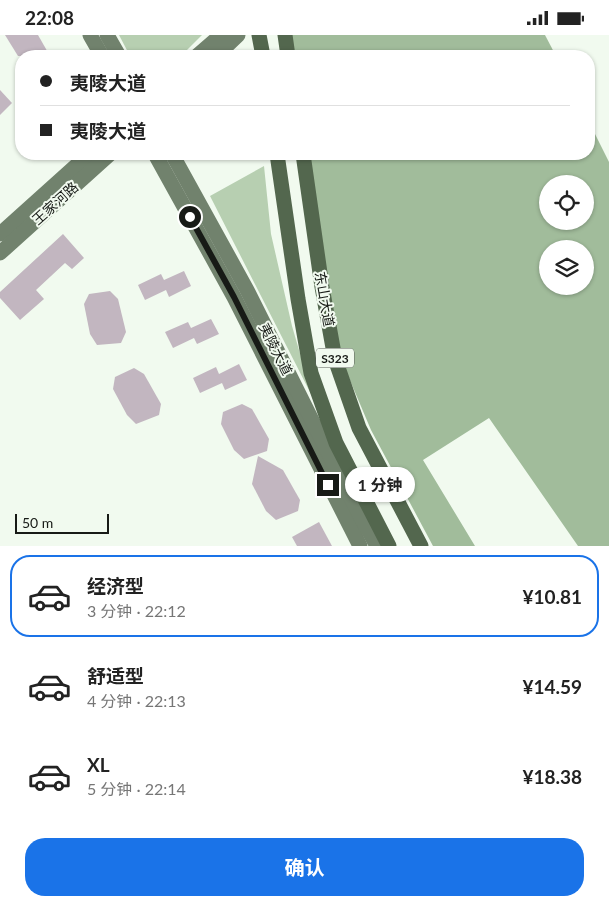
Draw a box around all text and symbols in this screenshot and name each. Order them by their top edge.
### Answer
text: 22:08 [25,6,74,29]
text: 夷陵大道 [70,71,146,94]
text: 夷陵大道 [70,119,146,142]
map controls [539,175,594,295]
button: locate [539,175,594,230]
street label: 王家河路 [29,178,81,228]
route start [179,206,201,228]
button: layers [539,240,594,295]
street label: 东山大道 [312,270,338,328]
street label: 夷陵大道 [256,320,296,378]
road number: S323 [316,349,354,367]
callout: 1 分钟 [346,467,416,503]
route end [317,474,339,496]
text: 1 分钟 [357,475,403,494]
scale bar [15,511,109,534]
text: 50 m [22,514,53,531]
icon: car [27,574,72,619]
text: 经济型 [87,574,144,597]
text: ¥10.81 [522,585,582,608]
text: 3 分钟 · 22:12 [87,601,186,620]
icon: car [27,664,72,709]
text: 舒适型 [87,664,144,687]
text: ¥14.59 [522,675,582,698]
text: 4 分钟 · 22:13 [87,691,186,710]
text: XL [87,753,110,776]
icon: car [27,754,72,799]
text: ¥18.38 [522,765,582,788]
text: 5 分钟 · 22:14 [87,779,186,798]
button: 确认 [25,838,584,896]

